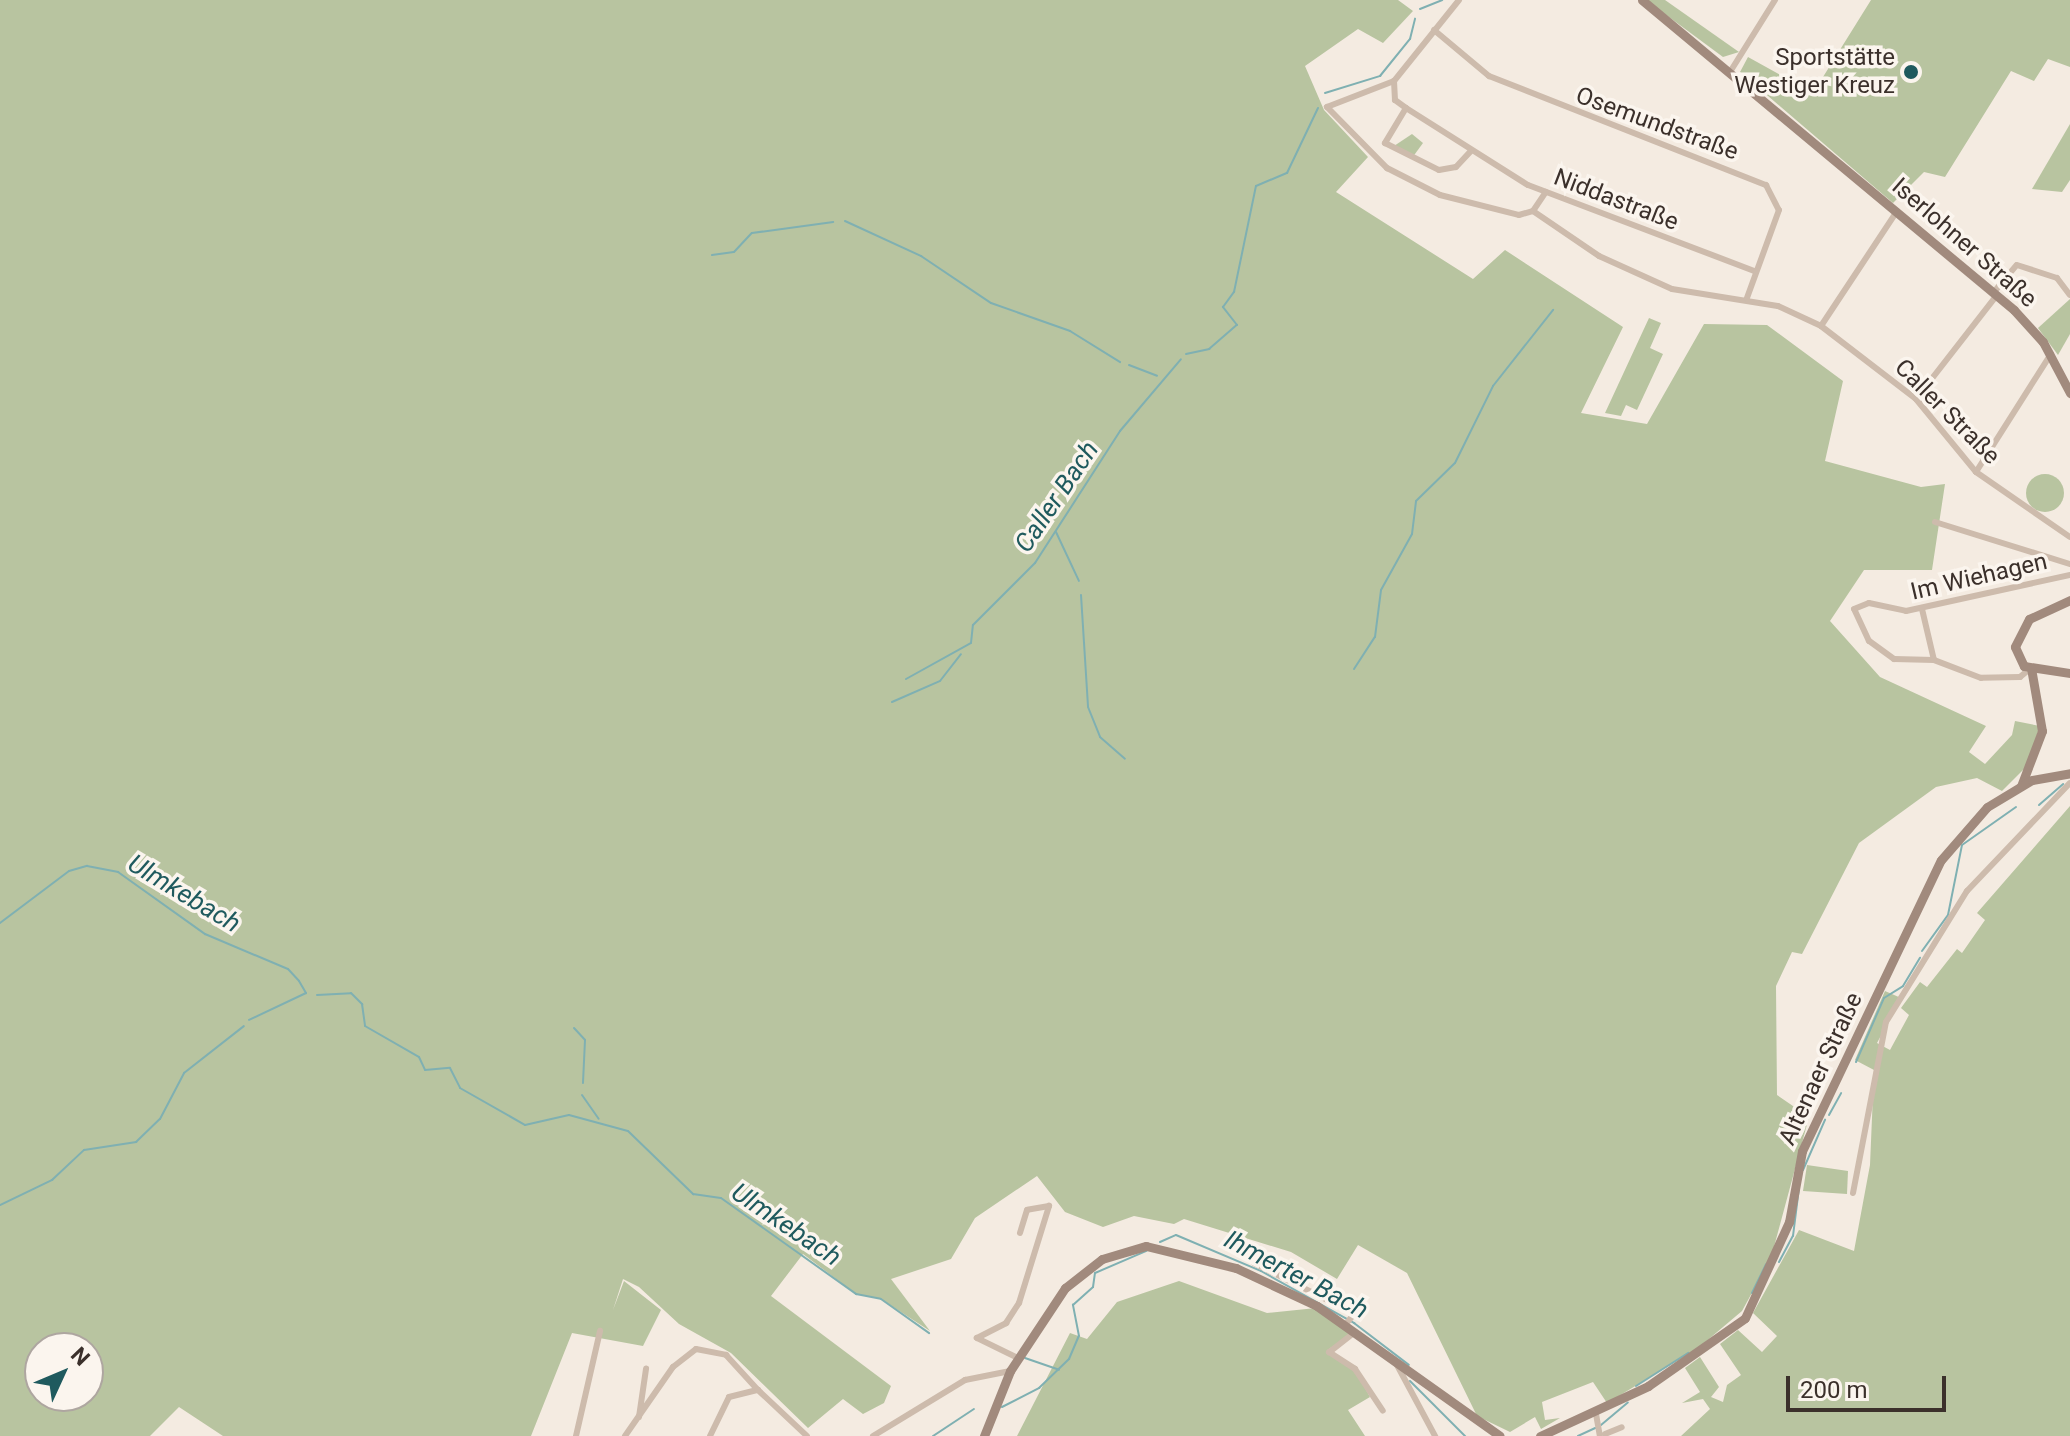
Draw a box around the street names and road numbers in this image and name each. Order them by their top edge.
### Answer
street label: Osemundstraße [1572,81,1742,167]
street label: Niddastraße [1550,163,1682,237]
street label: Iserlohner Straße [1886,172,2042,314]
street label: Caller Straße [1888,353,2006,471]
street label: Im Wiehagen [1908,547,2050,607]
street label: Altenaer Straße [1773,988,1869,1150]

